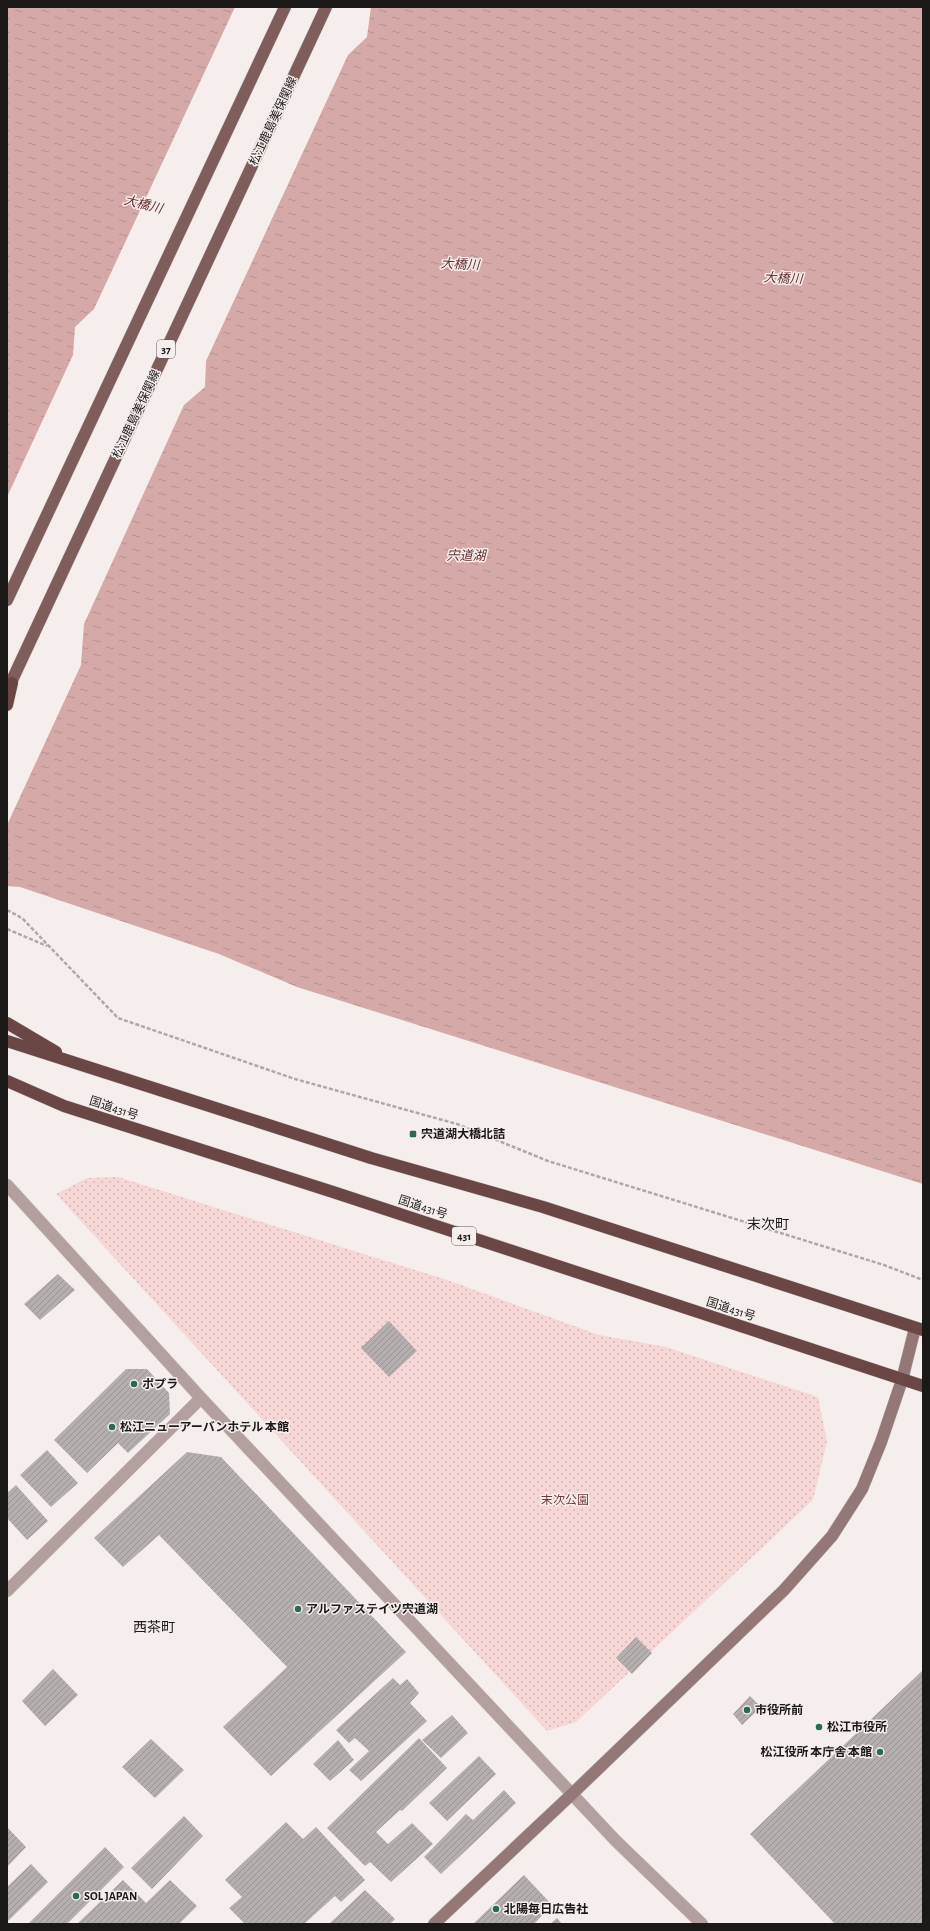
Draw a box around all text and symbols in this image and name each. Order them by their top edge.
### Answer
street label: 松江鹿島美保関線 [246,75,299,167]
water label: 大橋川 [122,193,166,217]
water label: 大橋川 [440,256,482,273]
water label: 大橋川 [763,270,805,287]
road number: 37 [157,340,175,358]
street label: 松江鹿島美保関線 [109,368,162,460]
water label: 宍道湖 [446,549,487,563]
street label: 国道431号 [88,1093,140,1122]
place label: 宍道湖大橋北詰 [421,1127,505,1140]
marker: 宍道湖大橋北詰 [408,1129,418,1139]
street label: 国道431号 [397,1192,449,1221]
district label: 末次町 [747,1217,789,1232]
road number: 431 [452,1227,476,1245]
street label: 国道431号 [705,1294,757,1323]
place label: ポプラ [142,1378,178,1390]
marker: ポプラ [129,1379,139,1389]
place label: 松江ニューアーバンホテル 本館 [120,1420,289,1433]
marker: 松江ニューアーバンホテル 本館 [107,1422,117,1432]
park label: 末次公園 [541,1493,589,1506]
place label: アルファステイツ宍道湖 [306,1602,438,1615]
marker: アルファステイツ宍道湖 [293,1604,303,1614]
district label: 西茶町 [133,1620,175,1635]
place label: 市役所前 [755,1703,803,1716]
marker: 市役所前 [742,1705,752,1715]
place label: 松江市役所 [827,1720,887,1733]
marker: 松江市役所 [814,1722,824,1732]
place label: 松江役所 本庁舎 本館 [760,1745,872,1758]
marker: 松江役所 本庁舎 本館 [875,1747,885,1757]
place label: SOL JAPAN [84,1890,137,1902]
marker: SOL JAPAN [71,1891,81,1901]
place label: 北陽毎日広告社 [504,1902,588,1915]
marker: 北陽毎日広告社 [491,1904,501,1914]

